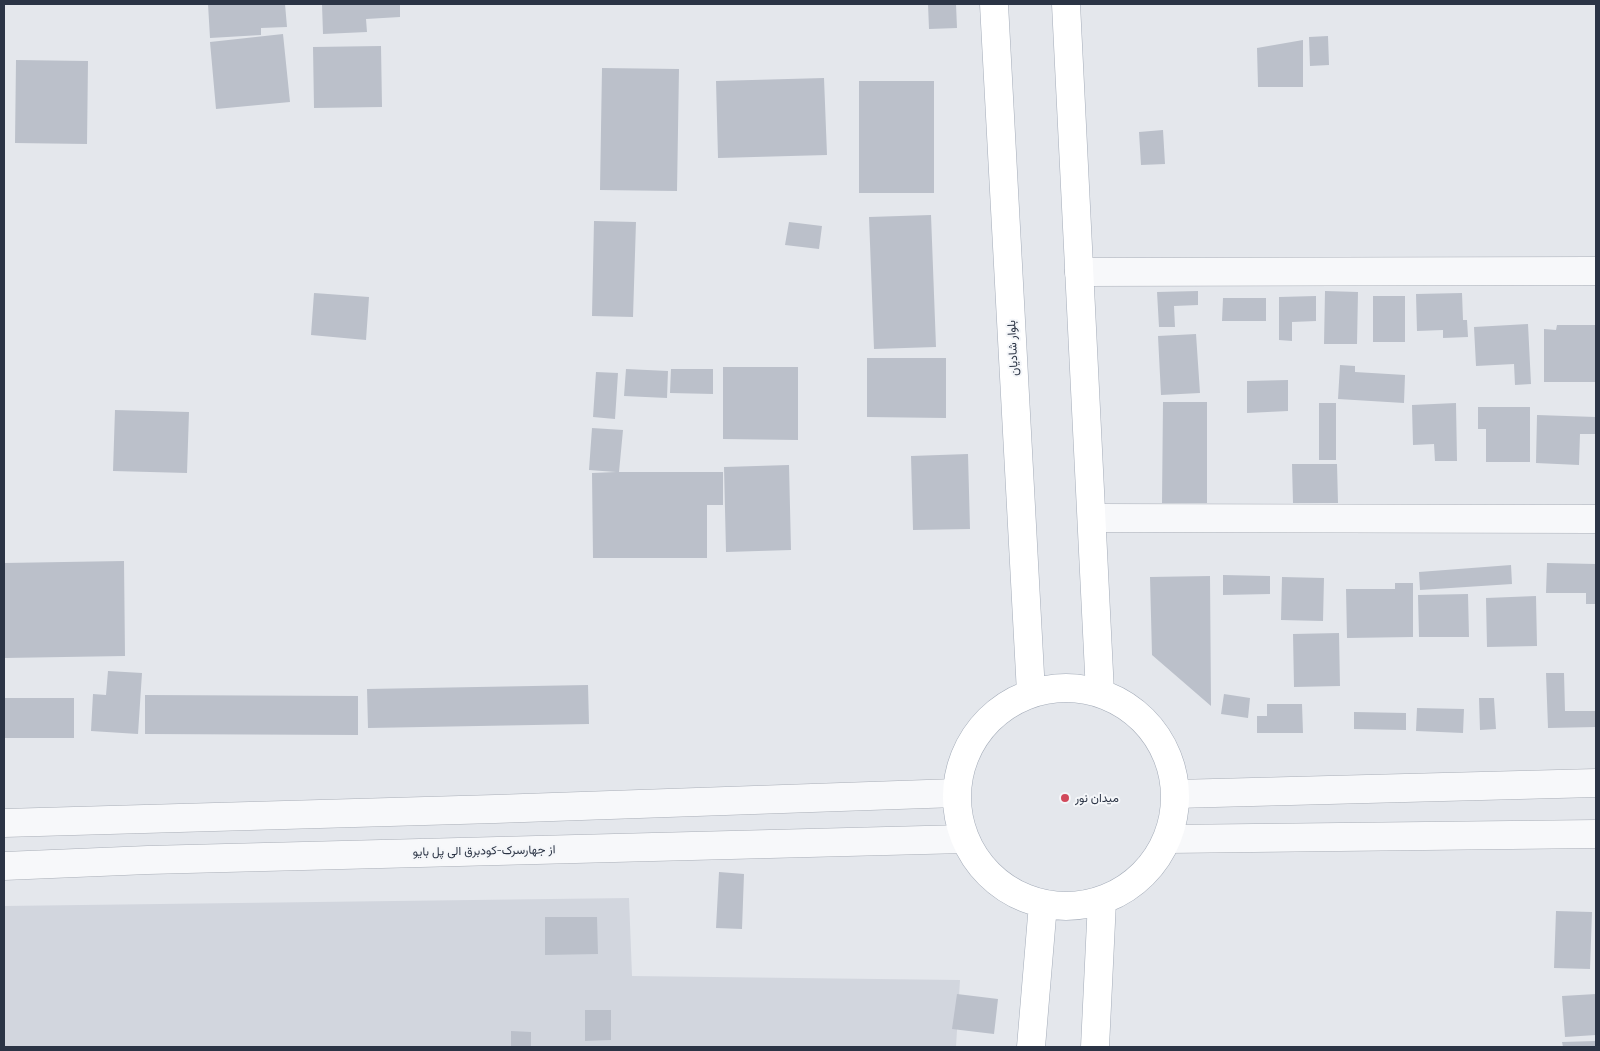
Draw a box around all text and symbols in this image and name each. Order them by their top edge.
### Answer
street label: بلوار شادیان [1004,320,1022,376]
place label: میدان نور [1075,791,1119,805]
marker: میدان نور [1059,792,1071,804]
street label: از جهارسرک-کودبرق الی پل بایو [413,843,555,859]

